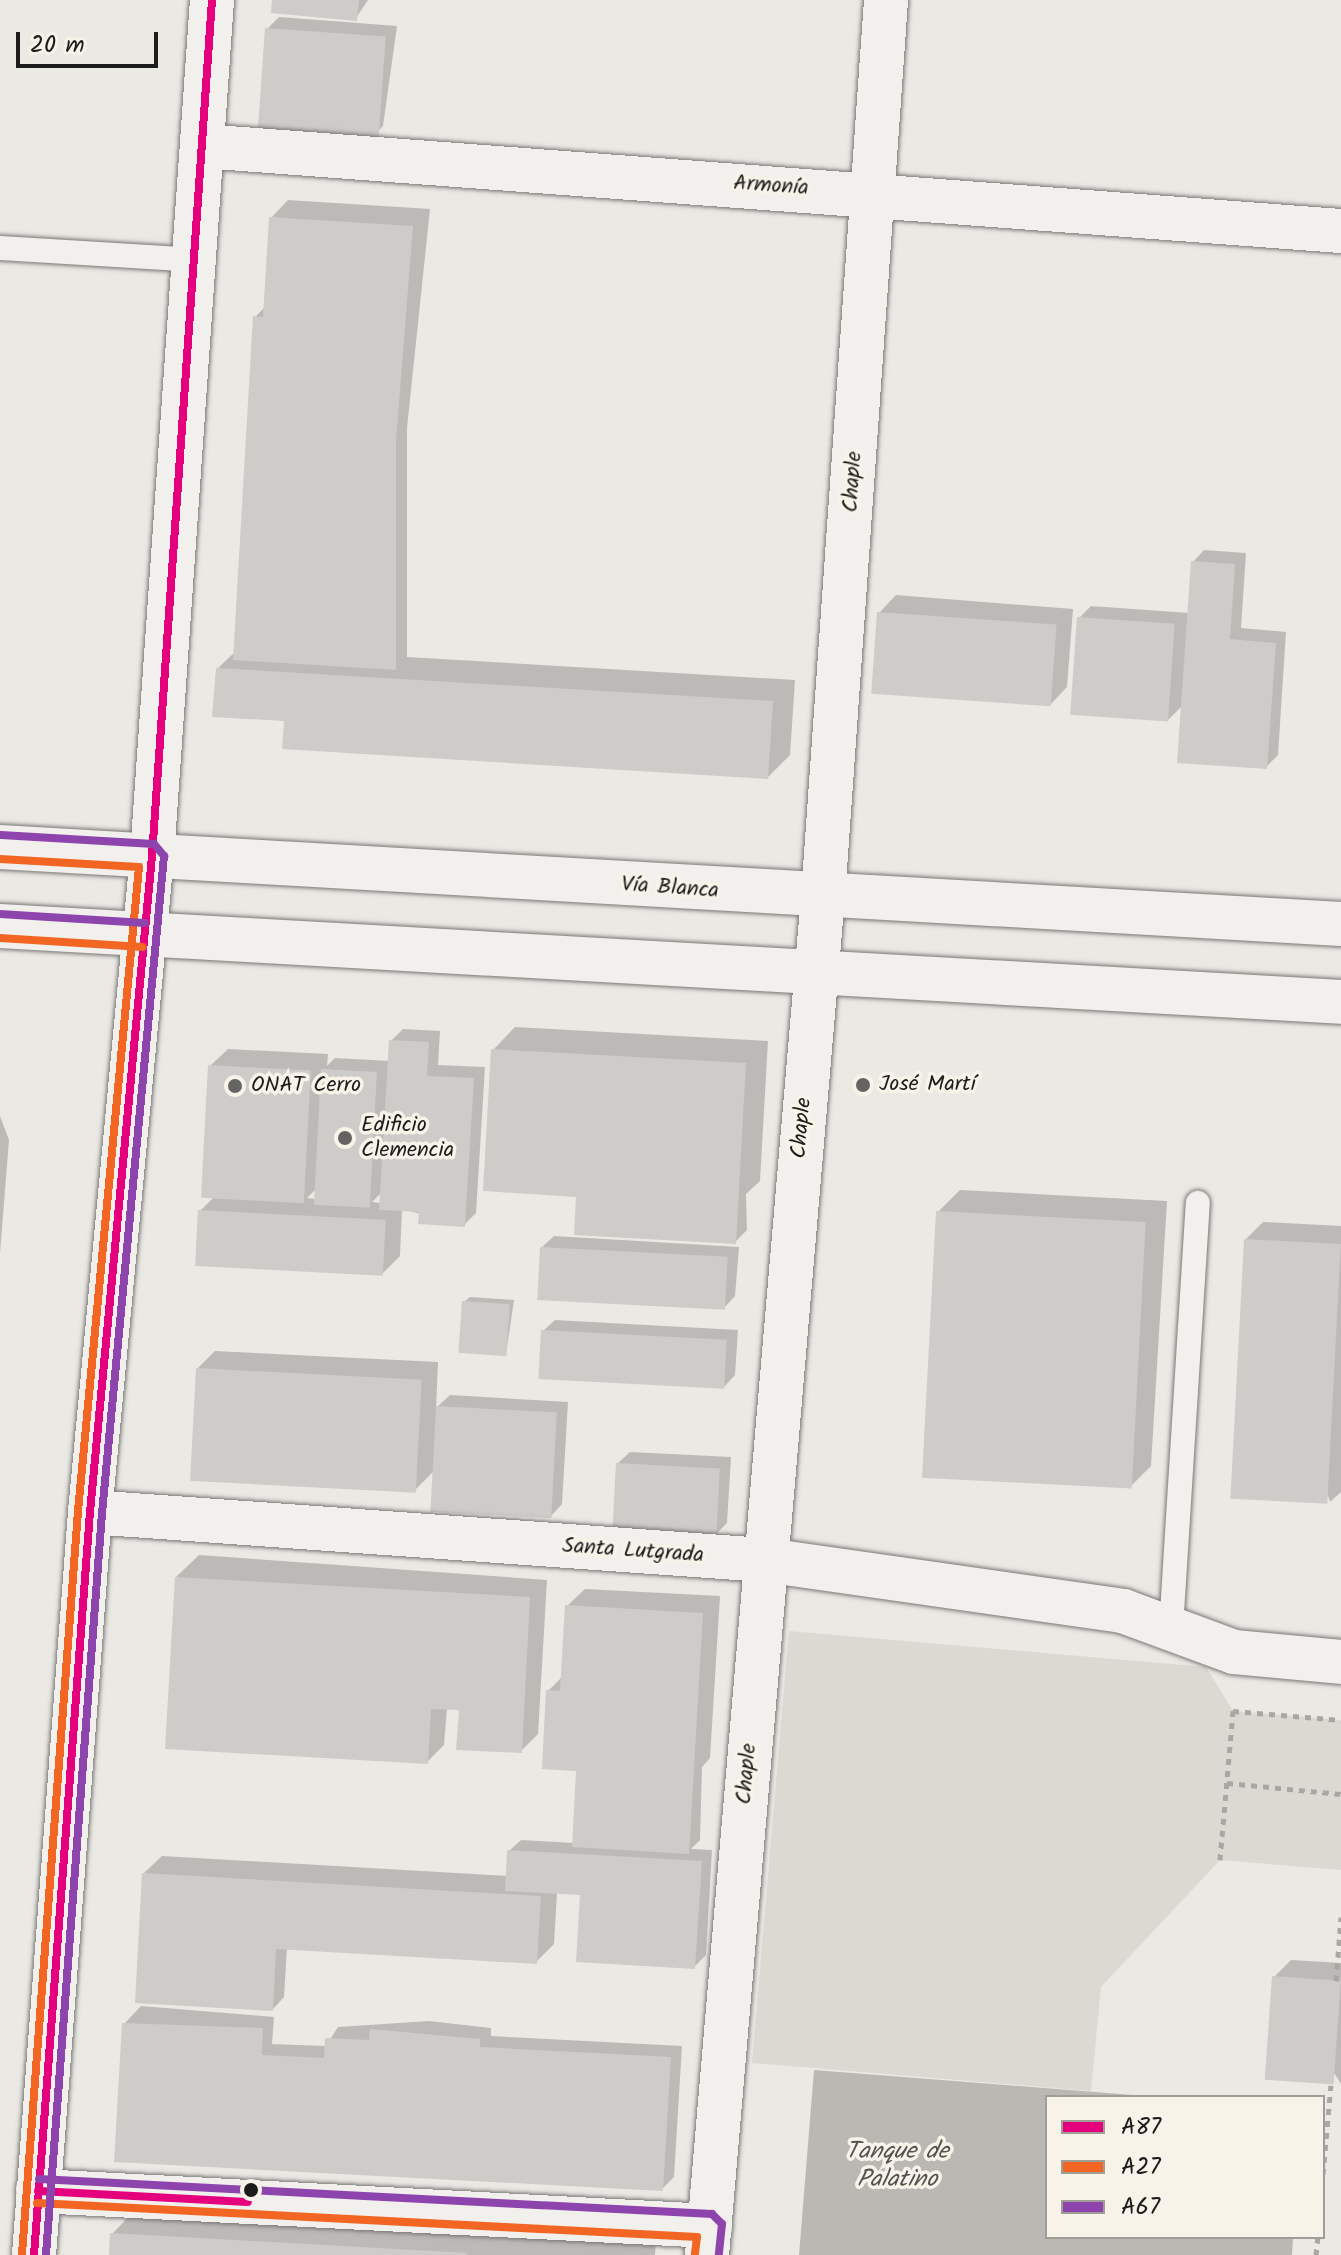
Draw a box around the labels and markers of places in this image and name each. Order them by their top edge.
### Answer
place label: José Martí [879,1072,976,1098]
place label: ONAT Cerro [251,1073,361,1099]
marker: José Martí [854,1076,872,1094]
marker: ONAT Cerro [226,1077,244,1095]
place label: Edificio Clemencia [361,1112,454,1164]
marker: Edificio Clemencia [336,1129,354,1147]
unlabelled marker [243,2182,259,2198]

